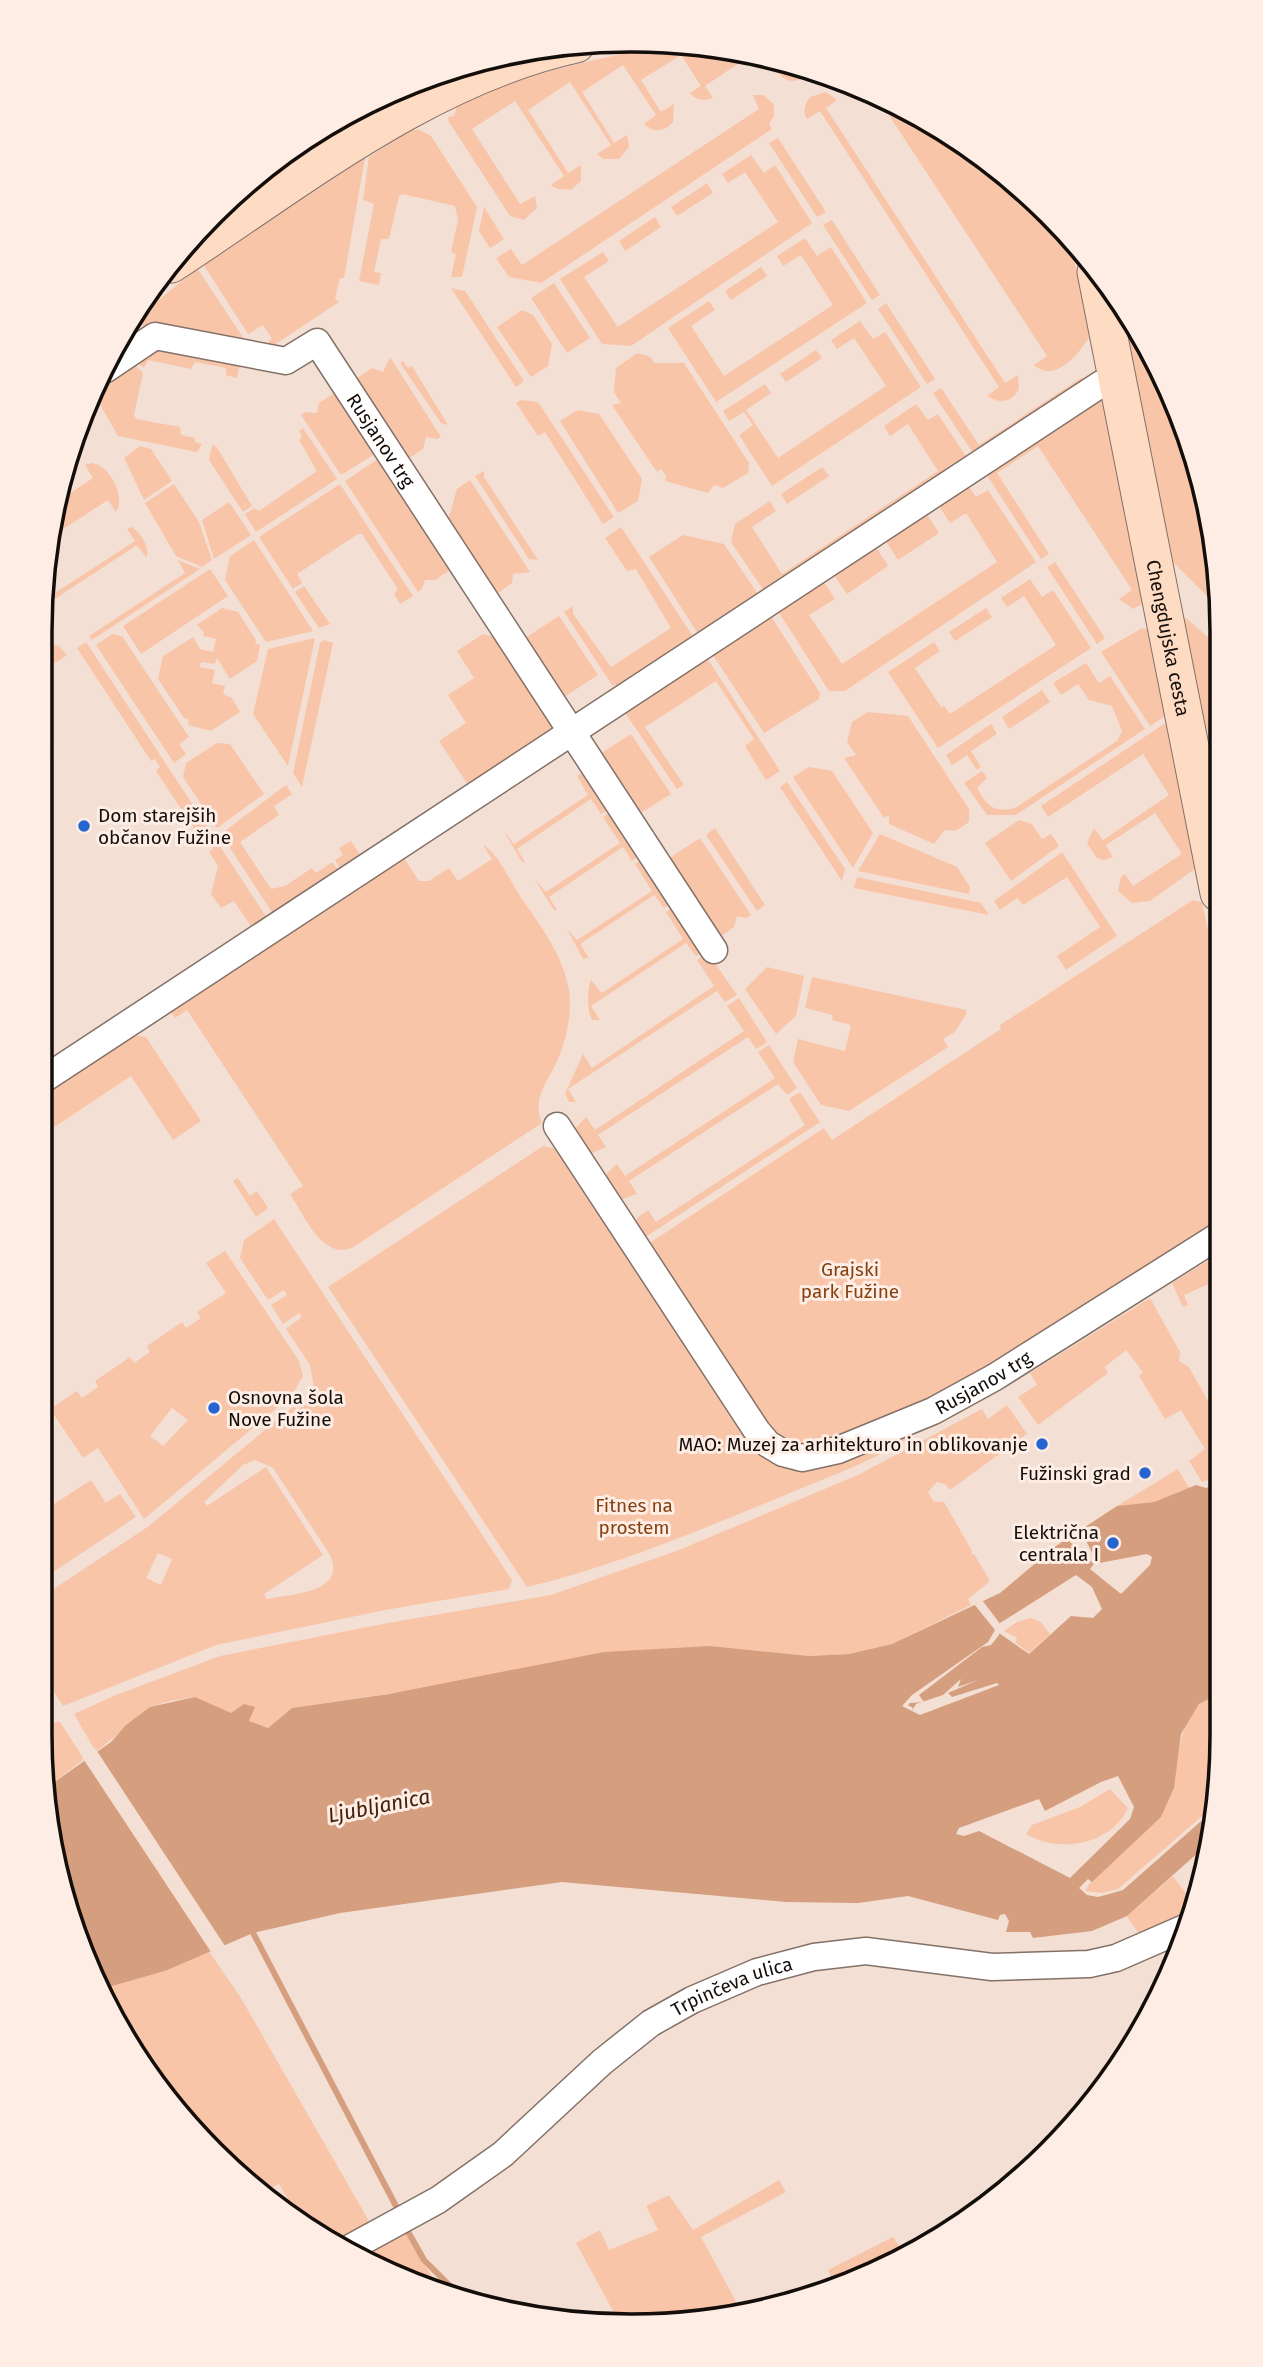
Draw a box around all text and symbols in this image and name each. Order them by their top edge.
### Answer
street label: Rusjanov trg [342,389,420,492]
street label: Chengdujska cesta [1141,558,1195,718]
place label: Dom starejših občanov Fužine [98,804,231,849]
marker: Dom starejših občanov Fužine [76,818,92,834]
park label: Grajski park Fužine [801,1258,899,1303]
street label: Rusjanov trg [931,1346,1036,1420]
place label: Osnovna šola Nove Fužine [228,1386,344,1431]
marker: Osnovna šola Nove Fužine [206,1400,222,1416]
place label: MAO: Muzej za arhitekturo in oblikovanje [678,1433,1028,1456]
marker: MAO: Muzej za arhitekturo in oblikovanje [1034,1436,1050,1452]
place label: Fužinski grad [1019,1462,1131,1485]
marker: Fužinski grad [1137,1465,1153,1481]
park label: Fitnes na prostem [595,1494,673,1539]
place label: Električna centrala I [1013,1521,1099,1566]
marker: Električna centrala I [1105,1535,1121,1551]
water label: Ljubljanica [326,1783,432,1829]
street label: Trpinčeva ulica [667,1952,795,2021]

